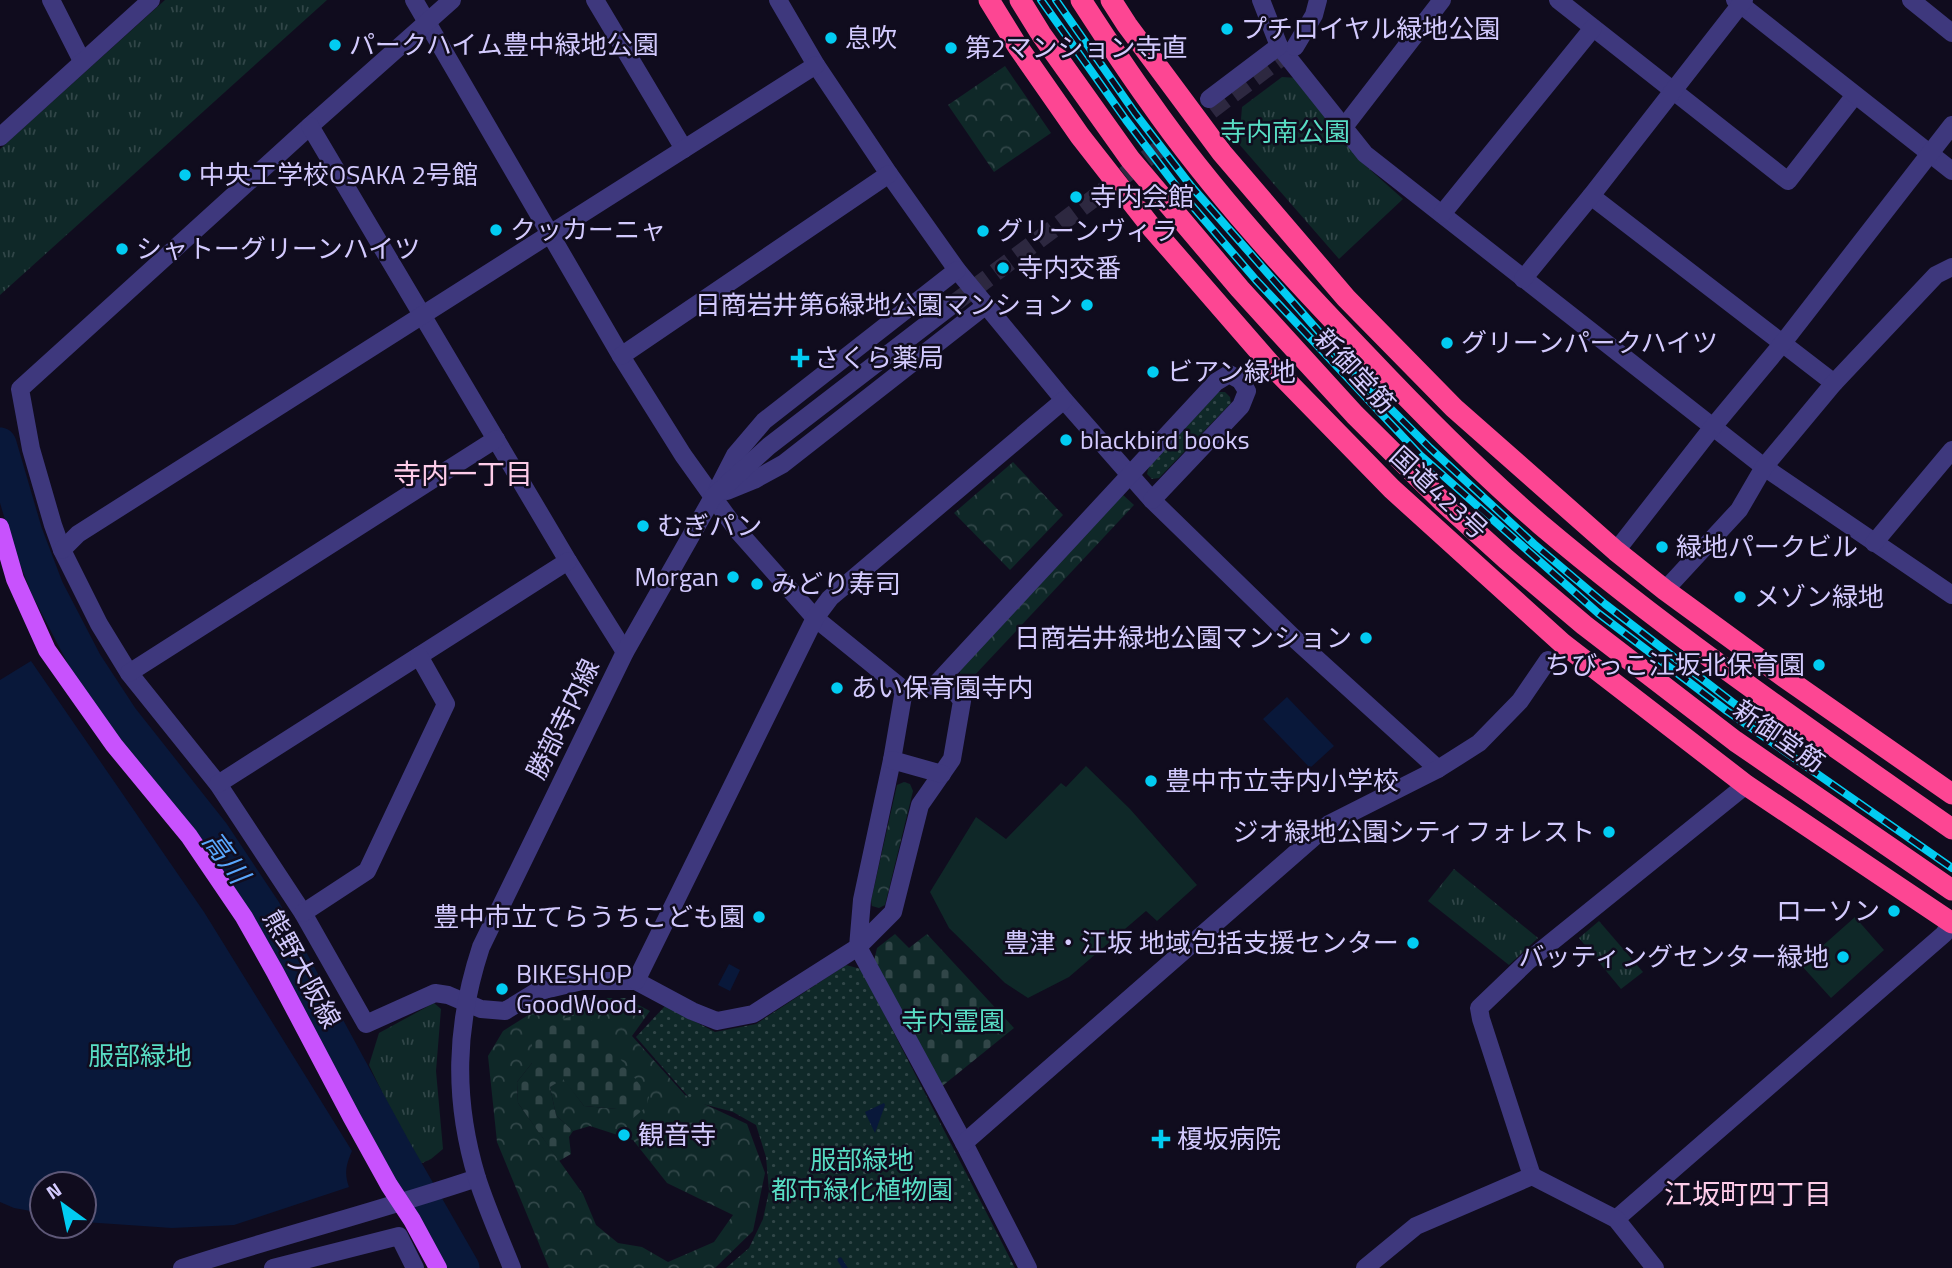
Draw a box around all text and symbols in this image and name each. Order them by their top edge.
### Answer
place label: プチロイヤル緑地公園 [1241,9,1500,48]
place label: 息吹 [845,18,897,57]
marker: プチロイヤル緑地公園 [1219,21,1235,37]
place label: パークハイム豊中緑地公園 [349,25,659,64]
place label: 第2マンション寺直 [965,28,1188,67]
marker: 息吹 [823,30,839,46]
marker: パークハイム豊中緑地公園 [327,37,343,53]
marker: 第2マンション寺直 [943,40,959,56]
park label: 寺内南公園 [1220,112,1350,151]
place label: 中央工学校OSAKA 2号館 [199,155,478,194]
marker: 中央工学校OSAKA 2号館 [177,167,193,183]
place label: 寺内会館 [1090,177,1194,216]
marker: 寺内会館 [1068,189,1084,205]
place label: クッカーニャ [510,210,666,249]
place label: グリーンヴィラ [997,211,1178,250]
marker: クッカーニャ [488,222,504,238]
marker: グリーンヴィラ [975,223,991,239]
place label: シャトーグリーンハイツ [136,229,420,268]
marker: シャトーグリーンハイツ [114,241,130,257]
place label: 寺内交番 [1017,248,1121,287]
marker: 寺内交番 [995,260,1011,276]
place label: 日商岩井第6緑地公園マンション [694,285,1073,324]
marker: 日商岩井第6緑地公園マンション [1079,297,1095,313]
street label: 新御堂筋 [1306,319,1405,422]
place label: グリーンパークハイツ [1461,323,1718,362]
marker: グリーンパークハイツ [1439,335,1455,351]
place label: さくら薬局 [814,338,944,377]
marker: さくら薬局 [792,350,808,366]
place label: ビアン緑地 [1167,352,1296,391]
marker: ビアン緑地 [1145,364,1161,380]
place label: blackbird books [1080,420,1250,459]
marker: blackbird books [1058,432,1074,448]
street label: 国道423号 [1382,437,1497,548]
district label: 寺内一丁目 [393,452,533,495]
place label: むぎパン [657,506,762,545]
marker: むぎパン [635,518,651,534]
place label: 緑地パークビル [1676,527,1858,566]
marker: 緑地パークビル [1654,539,1670,555]
place label: Morgan [634,557,719,596]
place label: みどり寿司 [771,564,901,603]
marker: Morgan [725,569,741,585]
marker: みどり寿司 [749,576,765,592]
place label: メゾン緑地 [1754,577,1884,616]
marker: メゾン緑地 [1732,589,1748,605]
place label: 日商岩井緑地公園マンション [1014,618,1352,657]
marker: 日商岩井緑地公園マンション [1358,630,1374,646]
place label: ちびっこ江坂北保育園 [1545,645,1805,684]
street label: 勝部寺内線 [517,652,609,786]
marker: ちびっこ江坂北保育園 [1811,657,1827,673]
place label: あい保育園寺内 [851,668,1033,707]
marker: あい保育園寺内 [829,680,845,696]
street label: 新御堂筋 [1725,690,1833,781]
place label: 豊中市立寺内小学校 [1165,761,1399,800]
marker: 豊中市立寺内小学校 [1143,773,1159,789]
place label: ジオ緑地公園シティフォレスト [1233,812,1595,851]
water label: 高川 [193,821,262,894]
marker: ジオ緑地公園シティフォレスト [1601,824,1617,840]
place label: ローソン [1776,891,1880,930]
place label: 豊中市立てらうちこども園 [433,897,745,936]
street label: 熊野大阪線 [254,902,351,1035]
marker: ローソン [1886,903,1902,919]
marker: 豊中市立てらうちこども園 [751,909,767,925]
place label: 豊津・江坂 地域包括支援センター [1003,923,1399,962]
marker: 豊津・江坂 地域包括支援センター [1405,935,1421,951]
place label: バッティングセンター緑地 [1519,937,1829,976]
marker: バッティングセンター緑地 [1835,949,1851,965]
place label: BIKESHOP GoodWood. [516,954,643,1023]
marker: BIKESHOP GoodWood. [494,981,510,997]
park label: 寺内霊園 [901,1001,1005,1040]
park label: 服部緑地 [88,1036,192,1075]
place label: 観音寺 [638,1115,716,1154]
place label: 榎坂病院 [1177,1119,1281,1158]
marker: 観音寺 [616,1127,632,1143]
marker: 榎坂病院 [1151,1129,1171,1149]
park label: 服部緑地 都市緑化植物園 [771,1140,953,1209]
north arrow [28,1170,98,1240]
district label: 江坂町四丁目 [1664,1172,1832,1215]
text: N [40,1175,67,1206]

